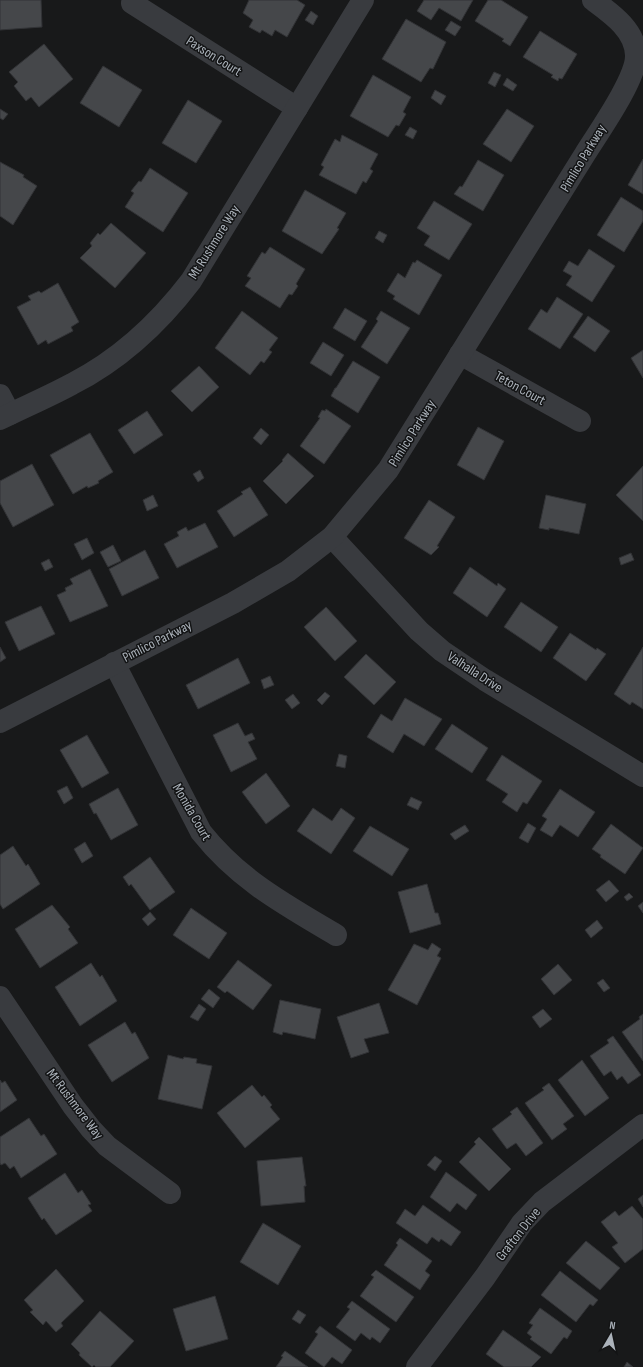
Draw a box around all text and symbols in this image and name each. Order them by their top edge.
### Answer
street label: Paxson Court [183,32,245,80]
street label: Pimlico Parkway [556,121,610,195]
street label: Mt Rushmore Way [185,201,244,282]
street label: Teton Court [492,367,548,409]
street label: Pimlico Parkway [385,396,440,470]
street label: Pimlico Parkway [120,616,195,666]
street label: Valhalla Drive [444,648,506,696]
street label: Monida Court [169,780,215,844]
street label: Mt Rushmore Way [43,1065,107,1143]
street label: Grafton Drive [492,1204,544,1264]
north arrow [591,1315,631,1355]
text: N [609,1319,617,1333]

